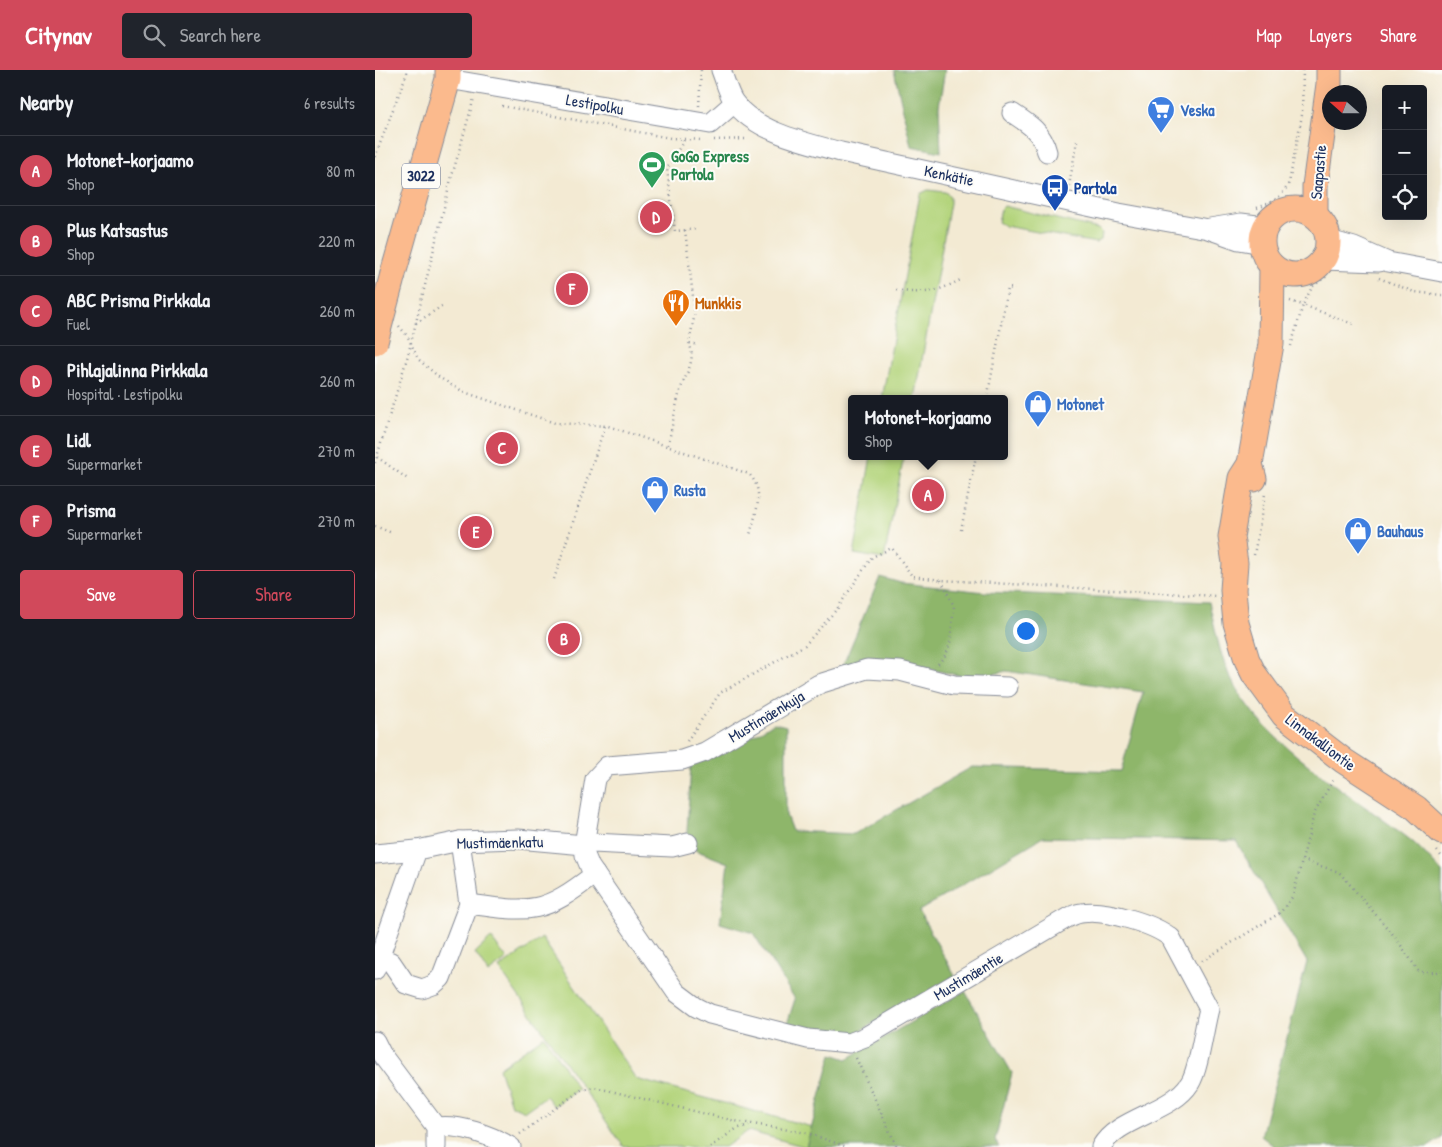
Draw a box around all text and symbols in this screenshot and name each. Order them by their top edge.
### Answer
search box [122,13,472,58]
text: Citynav [25,19,92,51]
icon: search [140,21,168,49]
text: Search here [180,22,261,48]
text: Map [1256,23,1282,48]
text: Layers [1310,23,1352,48]
text: Share [1380,23,1417,48]
north arrow [1322,85,1367,130]
map controls [1382,85,1427,220]
button: + [1382,85,1427,130]
text: Nearby [20,88,73,117]
street label: Lestipolku [564,88,626,120]
text: 6 results [304,92,355,114]
supermarket icon: Veska [1146,95,1176,134]
place label: Veska [1180,99,1215,121]
button: − [1382,130,1427,175]
street label: Saapastie [1305,143,1331,200]
place label: GoGo Express Partola [671,145,750,185]
text: Motonet-korjaamo [67,147,193,173]
sports icon: GoGo Express Partola [637,150,667,189]
street label: Kenkätie [922,159,977,191]
text: A [32,160,40,182]
text: 80 m [326,160,355,182]
road number: 3022 [402,164,440,188]
text: Shop [67,173,94,195]
bus stop icon: Partola [1040,173,1070,212]
button: locate [1382,175,1427,220]
place label: Partola [1074,177,1117,199]
pin: D [640,198,672,236]
text: Plus Katsastus [67,217,168,243]
text: B [32,230,40,252]
text: 220 m [318,230,355,252]
text: Shop [67,243,94,265]
pin: F [556,270,588,308]
text: ABC Prisma Pirkkala [67,287,210,313]
restaurant icon: Munkkis [661,288,691,327]
place label: Munkkis [695,292,742,314]
text: C [32,300,40,322]
text: 260 m [319,300,355,322]
text: Fuel [67,313,90,335]
text: Pihlajalinna Pirkkala [67,357,208,383]
text: D [32,370,40,392]
text: 260 m [319,370,355,392]
text: Hospital · Lestipolku [67,383,182,405]
shop icon: Motonet [1023,389,1053,428]
place label: Motonet [1057,393,1105,415]
popup [848,395,1008,460]
text: Motonet-korjaamo [865,404,991,430]
text: Lidl [67,427,91,453]
pin: C [486,429,518,467]
text: Shop [865,430,892,452]
text: E [32,440,40,462]
text: 270 m [318,440,355,462]
text: Supermarket [67,453,142,475]
shop icon: Rusta [640,475,670,514]
pin: A [912,476,944,514]
place label: Rusta [674,479,706,501]
text: Prisma [67,497,115,523]
text: F [33,510,39,532]
text: 270 m [318,510,355,532]
pin: E [460,513,492,551]
shop icon: Bauhaus [1343,516,1373,555]
place label: Bauhaus [1377,520,1424,542]
text: Supermarket [67,523,142,545]
button: Save [20,570,183,619]
button: Share [193,570,355,619]
your location [1013,618,1039,644]
pin: B [548,620,580,658]
street label: Mustimäenkuja [724,685,808,747]
street label: Linnakalliontie [1281,708,1361,776]
street label: Mustimäenkatu [456,830,544,854]
street label: Mustimäentie [929,946,1007,1005]

